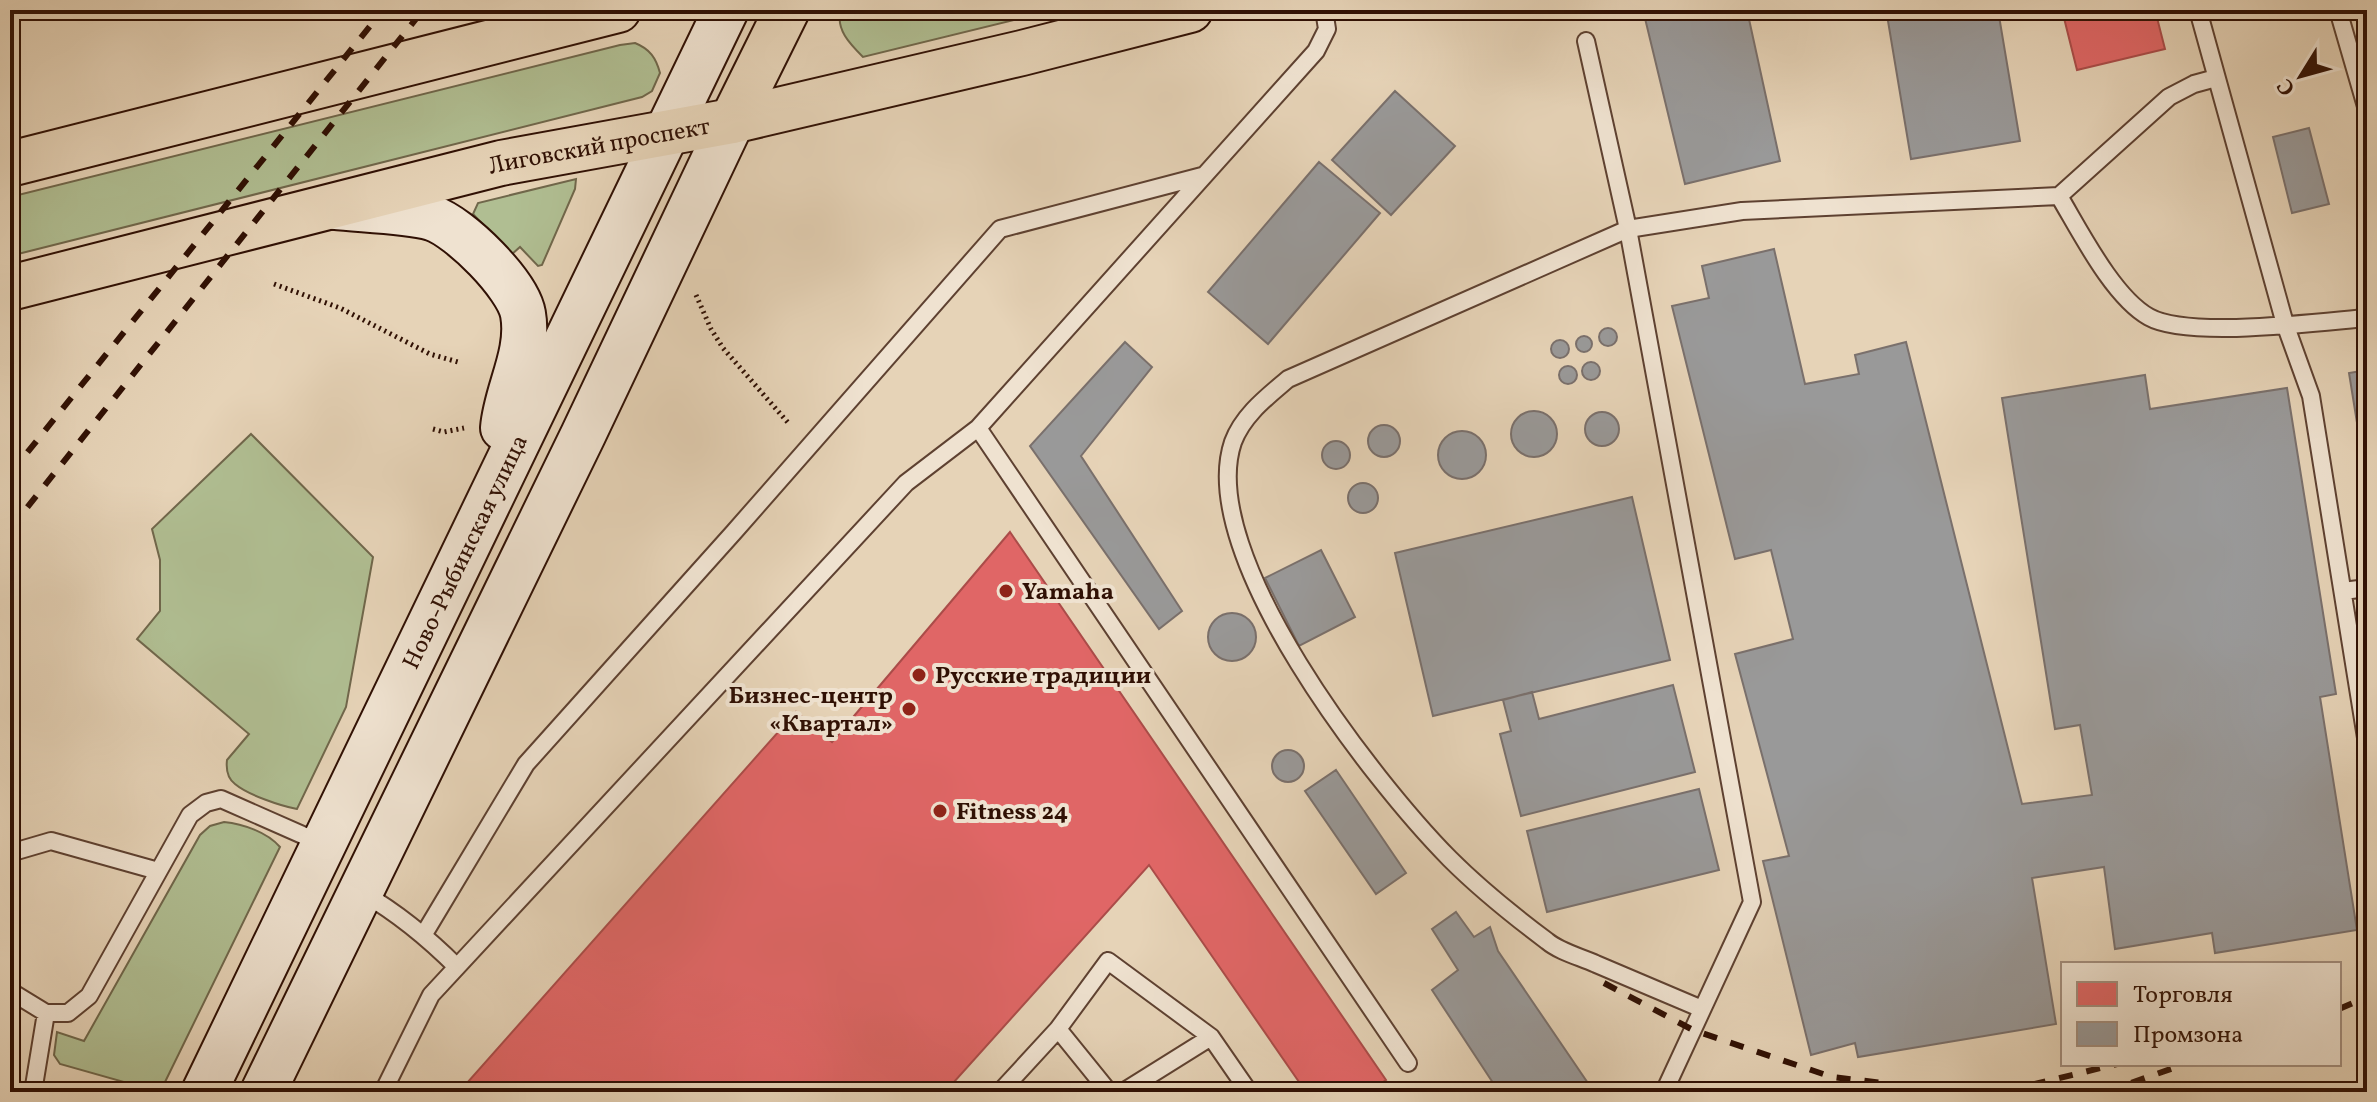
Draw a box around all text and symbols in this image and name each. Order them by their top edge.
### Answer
north arrow [2261,36,2341,116]
text: С [2270,72,2304,102]
street label: Лиговский проспект [484,110,713,185]
street label: Ново-Рыбинская улица [395,429,538,676]
place label: Yamaha [1022,576,1114,610]
marker: Yamaha [997,582,1015,600]
place label: Русские традиции [935,660,1151,694]
marker: Русские традиции [910,666,928,684]
place label: Бизнес-центр «Квартал» [728,680,893,742]
marker: Бизнес-центр «Квартал» [900,700,918,718]
place label: Fitness 24 [956,796,1068,830]
marker: Fitness 24 [931,802,949,820]
legend [2061,962,2341,1066]
text: Торговля [2133,979,2233,1013]
text: Промзона [2133,1019,2243,1053]

